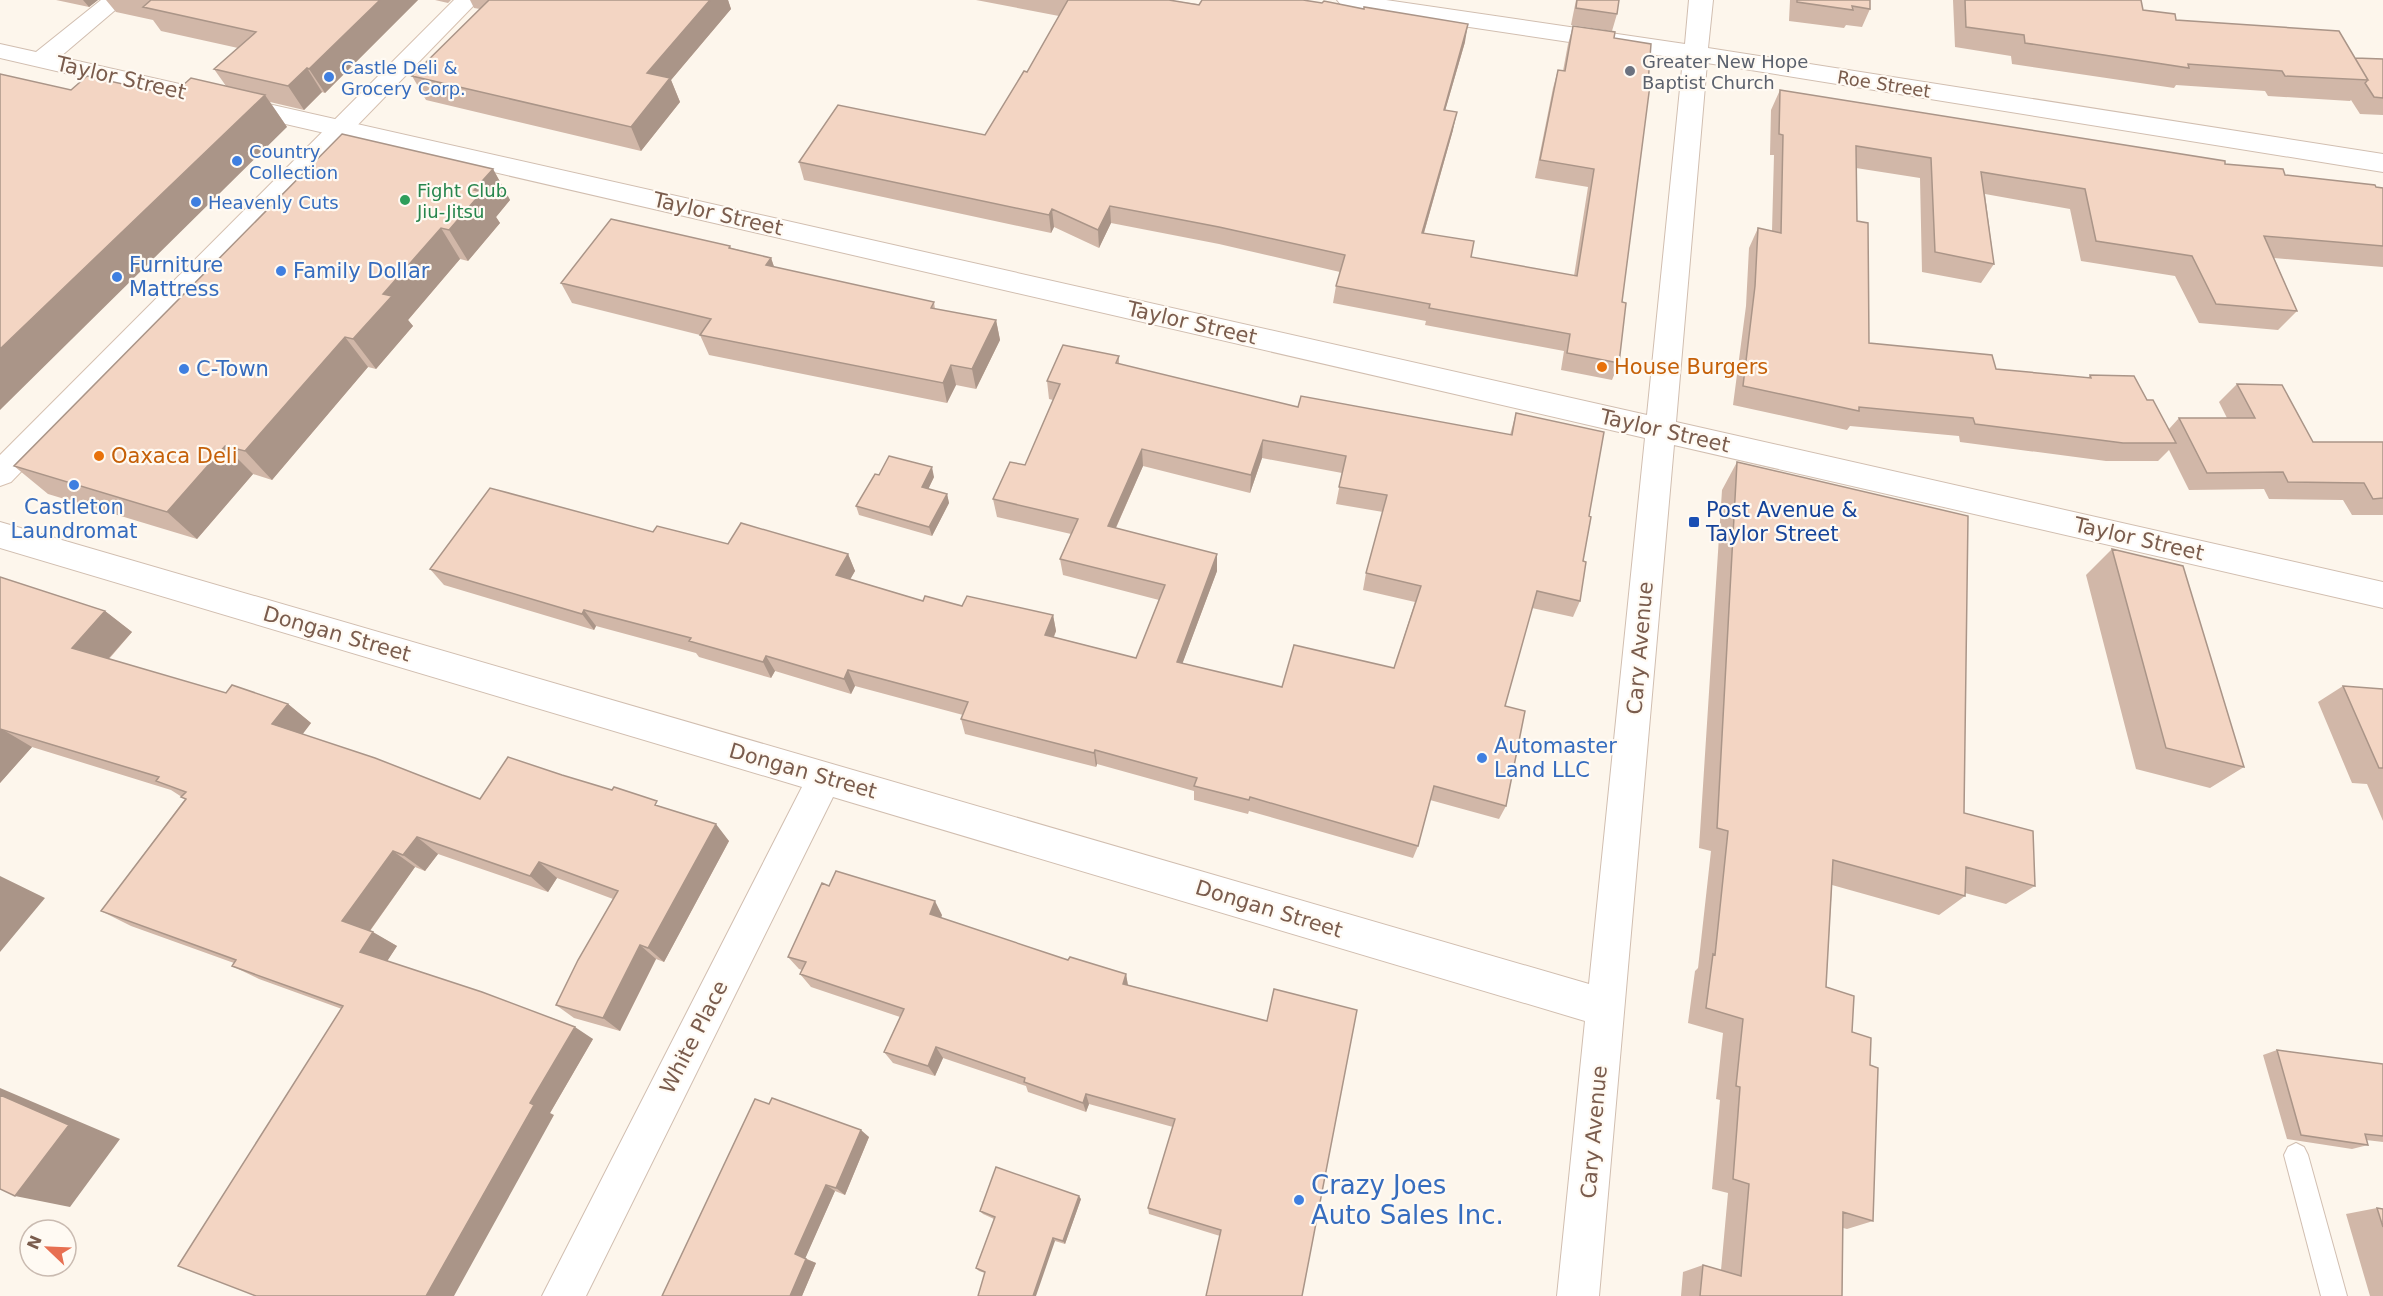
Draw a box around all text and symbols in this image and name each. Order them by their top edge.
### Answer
street label: Taylor Street [53,51,188,105]
place label: Greater New Hope Baptist Church [1642,51,1808,93]
place label: Castle Deli & Grocery Corp. [341,57,466,99]
marker: Greater New Hope Baptist Church [1623,64,1637,78]
street label: Roe Street [1836,66,1932,102]
marker: Castle Deli & Grocery Corp. [322,70,336,84]
place label: Country Collection [249,141,338,183]
marker: Country Collection [230,154,244,168]
place label: Fight Club Jiu-Jitsu [416,180,507,222]
street label: Taylor Street [650,187,785,241]
place label: Heavenly Cuts [208,192,339,213]
marker: Fight Club Jiu-Jitsu [398,193,412,207]
marker: Heavenly Cuts [189,195,203,209]
place label: Furniture Mattress [129,253,223,301]
place label: Family Dollar [293,259,430,283]
marker: Family Dollar [274,264,288,278]
marker: Furniture Mattress [110,270,124,284]
street label: Taylor Street [1124,296,1259,350]
place label: House Burgers [1614,355,1768,379]
place label: C-Town [196,357,269,381]
marker: House Burgers [1595,360,1609,374]
marker: C-Town [177,362,191,376]
street label: Taylor Street [1597,404,1732,458]
place label: Oaxaca Deli [111,444,238,468]
marker: Oaxaca Deli [92,449,106,463]
marker: Castleton Laundromat [67,478,81,492]
place label: Castleton Laundromat [10,495,138,543]
place label: Post Avenue & Taylor Street [1705,498,1858,546]
street label: Taylor Street [2071,512,2206,566]
marker: Post Avenue & Taylor Street [1687,515,1701,529]
street label: Cary Avenue [1622,581,1658,715]
street label: Dongan Street [260,601,414,667]
place label: Automaster Land LLC [1494,734,1617,782]
street label: Dongan Street [726,738,880,804]
marker: Automaster Land LLC [1475,751,1489,765]
street label: Dongan Street [1193,875,1345,943]
street label: White Place [655,976,733,1098]
street label: Cary Avenue [1576,1065,1612,1199]
place label: Crazy Joes Auto Sales Inc. [1311,1170,1504,1230]
marker: Crazy Joes Auto Sales Inc. [1292,1193,1306,1207]
north arrow [18,1218,78,1278]
text: N [23,1232,46,1252]

